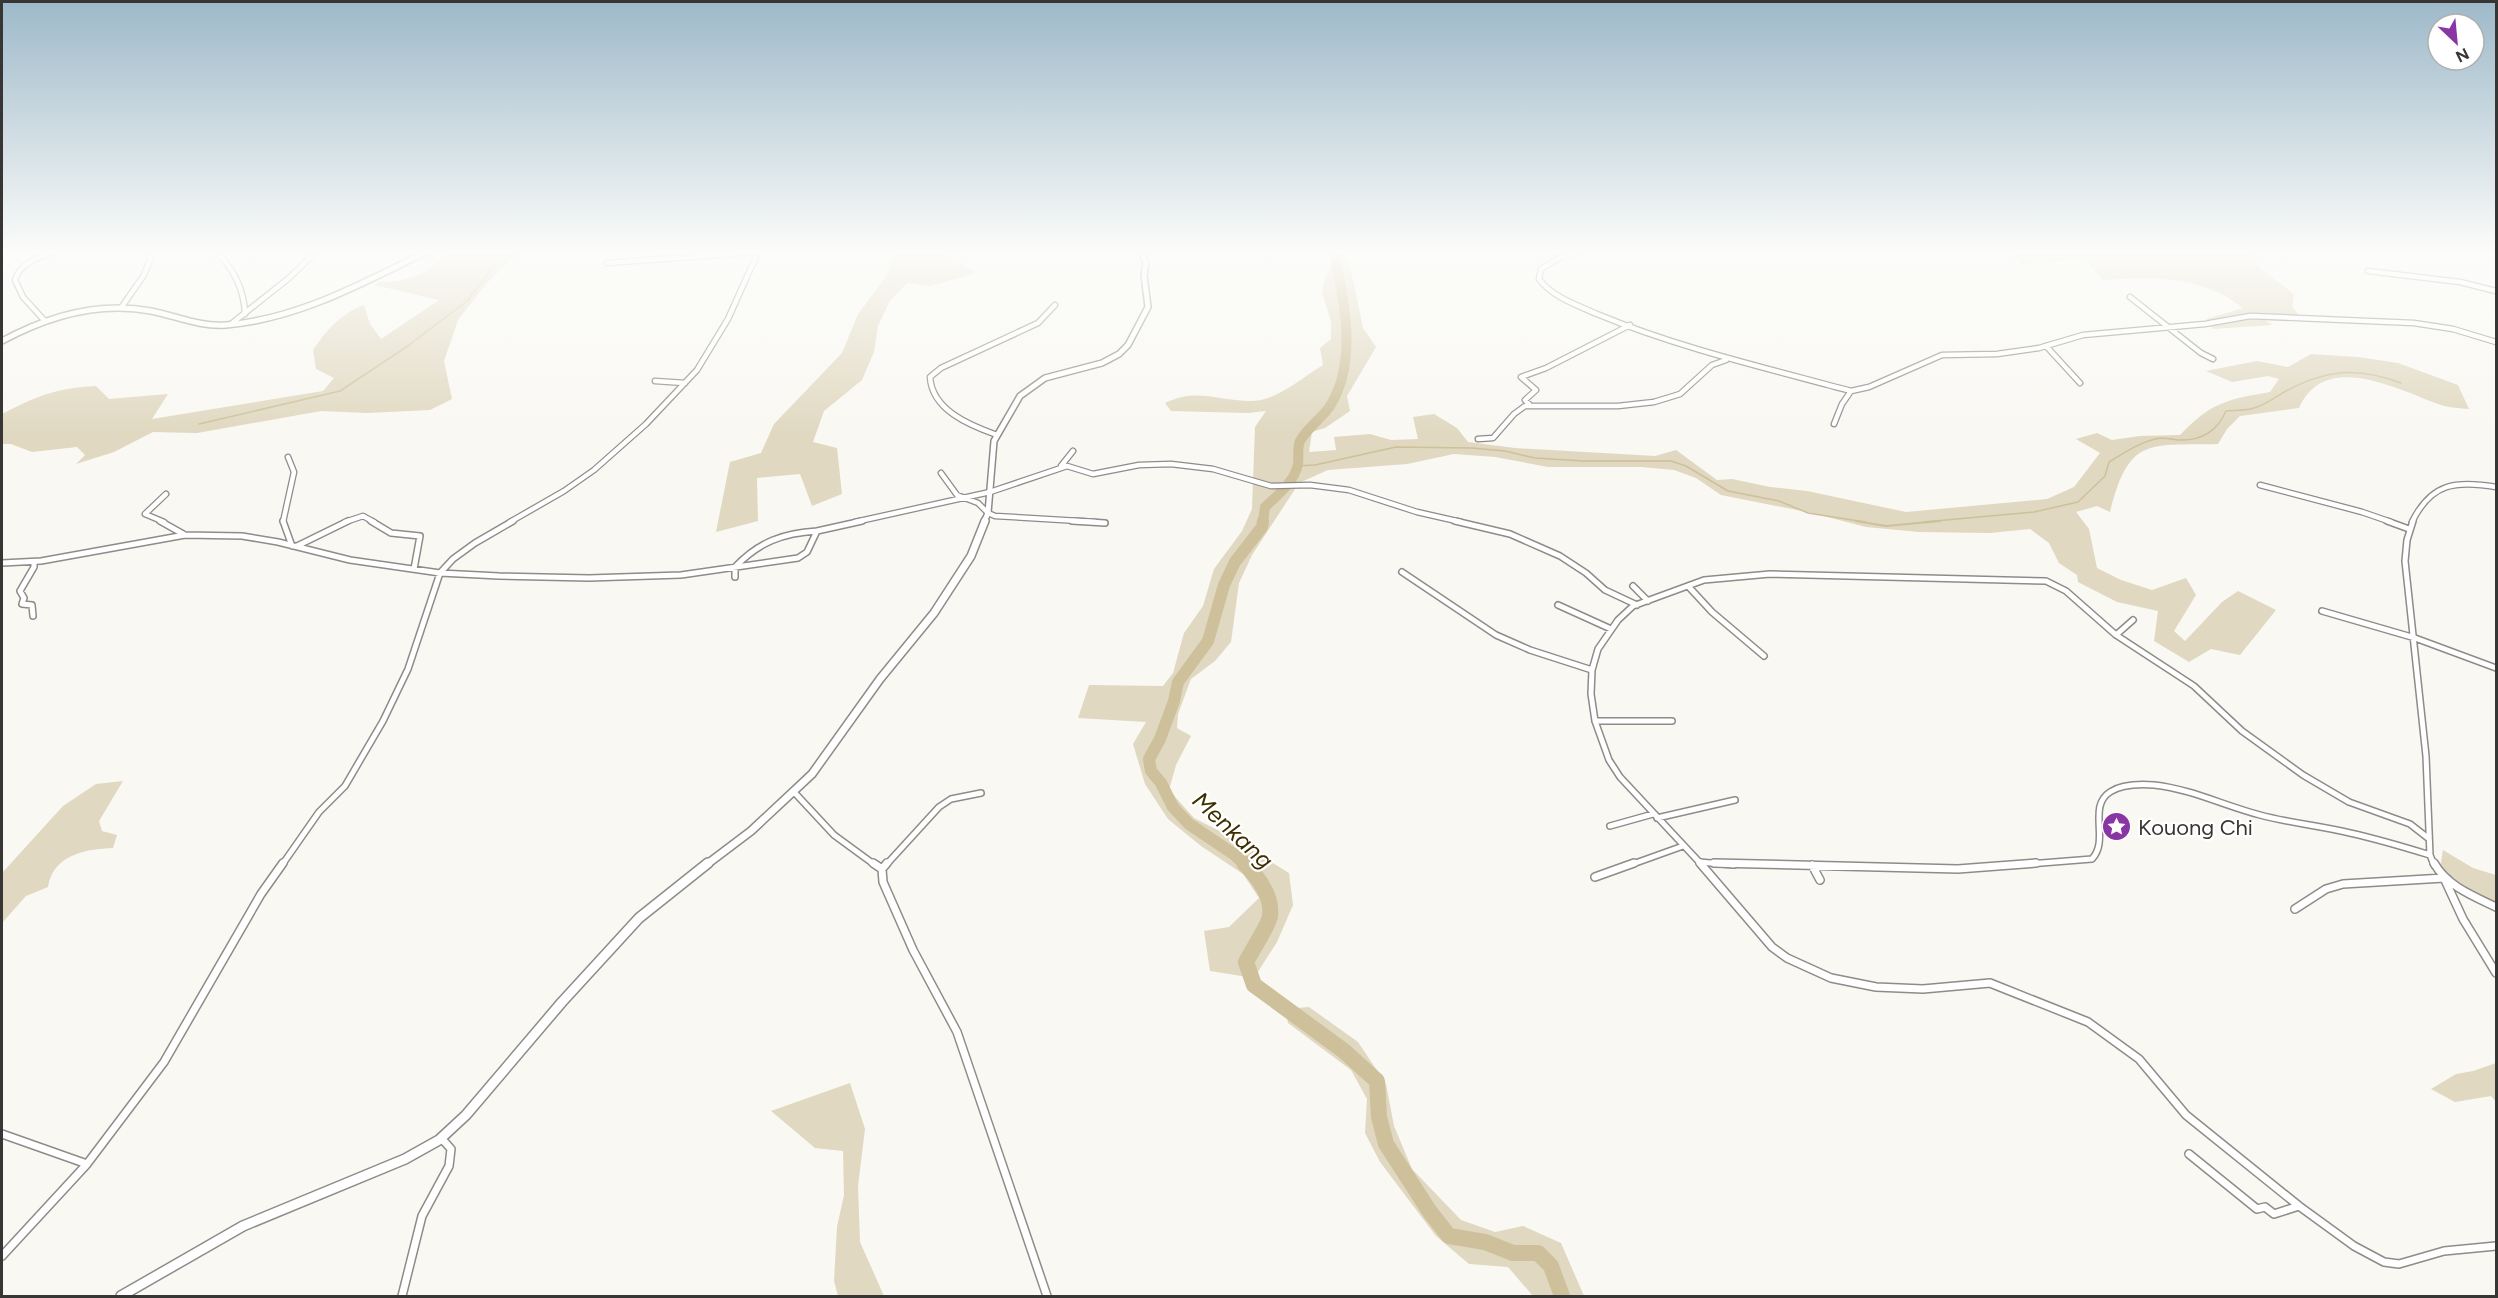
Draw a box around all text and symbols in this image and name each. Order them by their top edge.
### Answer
north arrow [2426,12,2486,72]
text: N [2453,44,2472,66]
water label: Menkang [1187,785,1279,875]
place icon: Kouong Chi [2101,811,2133,843]
place label: Kouong Chi [2138,814,2253,841]

